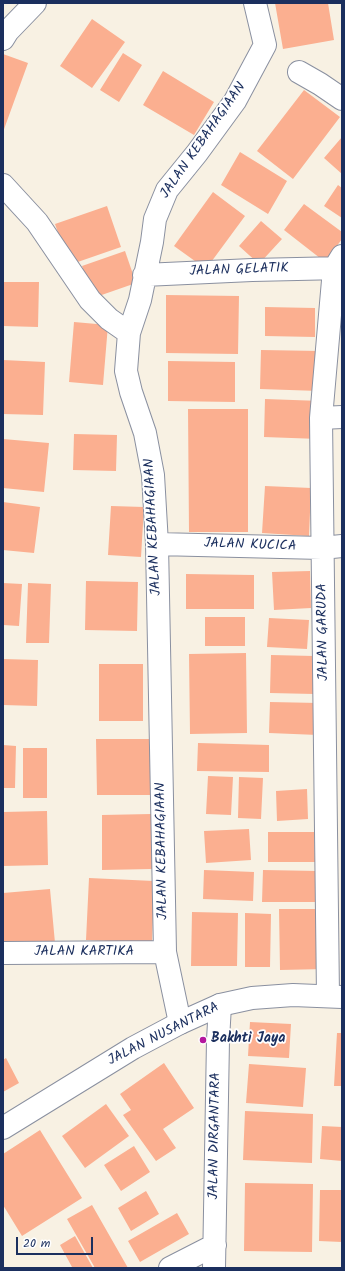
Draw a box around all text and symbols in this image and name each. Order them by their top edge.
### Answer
street label: JALAN KEBAHAGIAAN [158,80,250,202]
street label: JALAN GELATIK [189,261,289,281]
street label: JALAN KEBAHAGIAAN [142,458,166,596]
street label: JALAN KUCICA [203,536,297,556]
street label: JALAN GARUDA [315,583,333,681]
street label: JALAN KEBAHAGIAAN [153,782,173,920]
street label: JALAN KARTIKA [34,945,134,961]
street label: JALAN NUSANTARA [106,1000,222,1070]
place label: Bakhti Jaya [211,1032,285,1048]
marker: Bakhti Jaya [198,1035,208,1045]
street label: JALAN DIRGANTARA [206,1072,226,1200]
scale bar [18,1229,95,1255]
text: 20 m [23,1234,50,1253]

